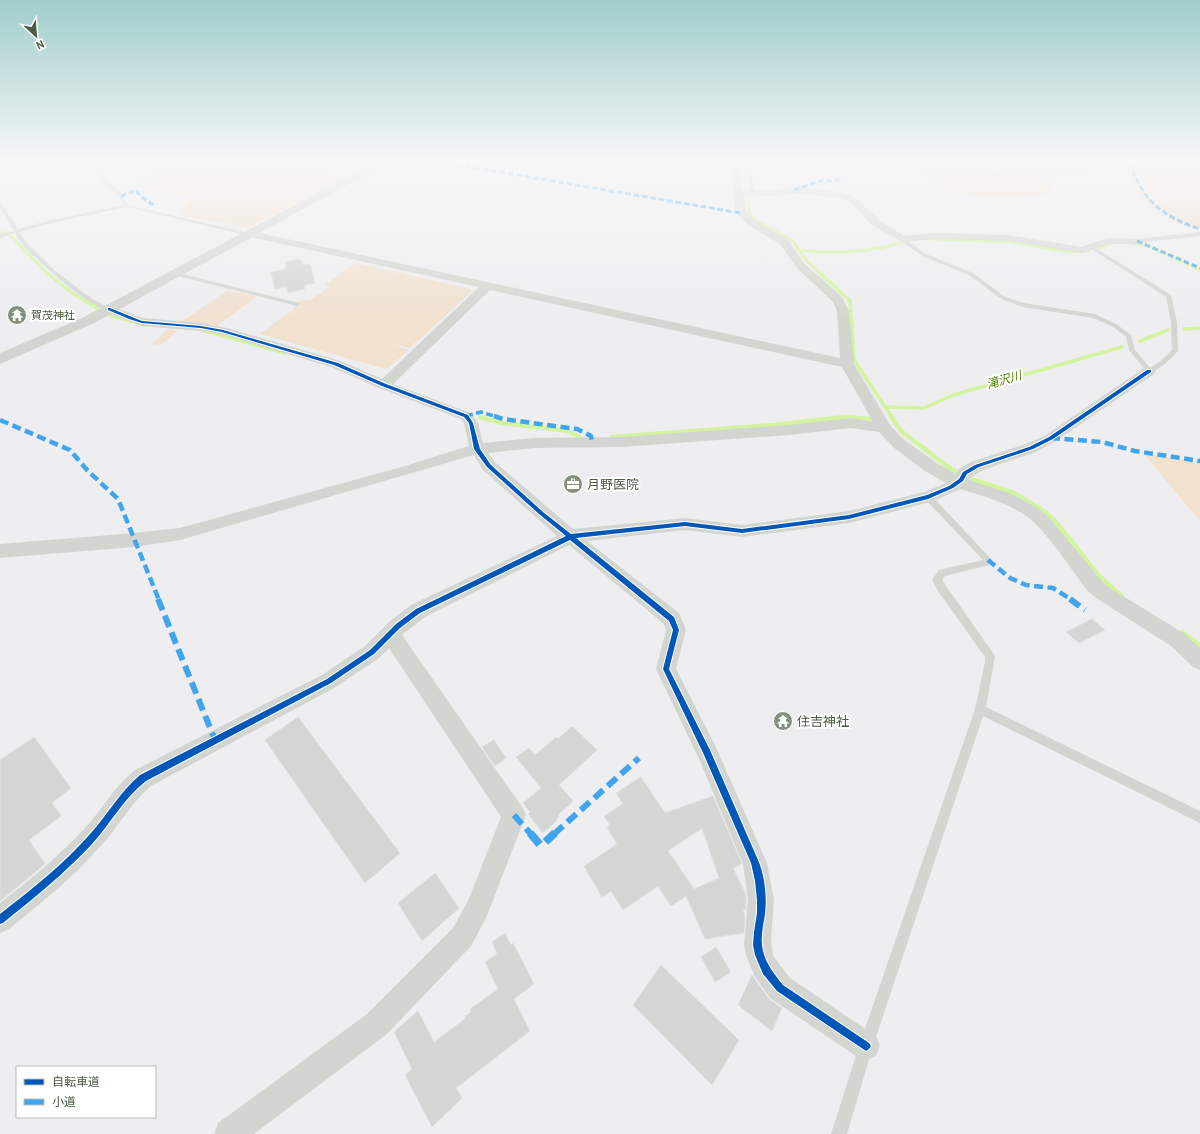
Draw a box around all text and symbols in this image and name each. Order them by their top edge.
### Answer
north arrow [16,16,56,56]
text: N [34,37,47,53]
temple icon: 賀茂神社 [6,304,28,326]
place label: 賀茂神社 [31,308,75,322]
water label: 滝沢川 [984,367,1025,392]
office icon: 月野医院 [562,473,584,495]
place label: 月野医院 [587,476,639,493]
temple icon: 住吉神社 [772,710,794,732]
place label: 住吉神社 [797,713,849,730]
legend [16,1066,156,1118]
text: 自転車道 [52,1074,100,1089]
text: 小道 [52,1094,76,1109]

